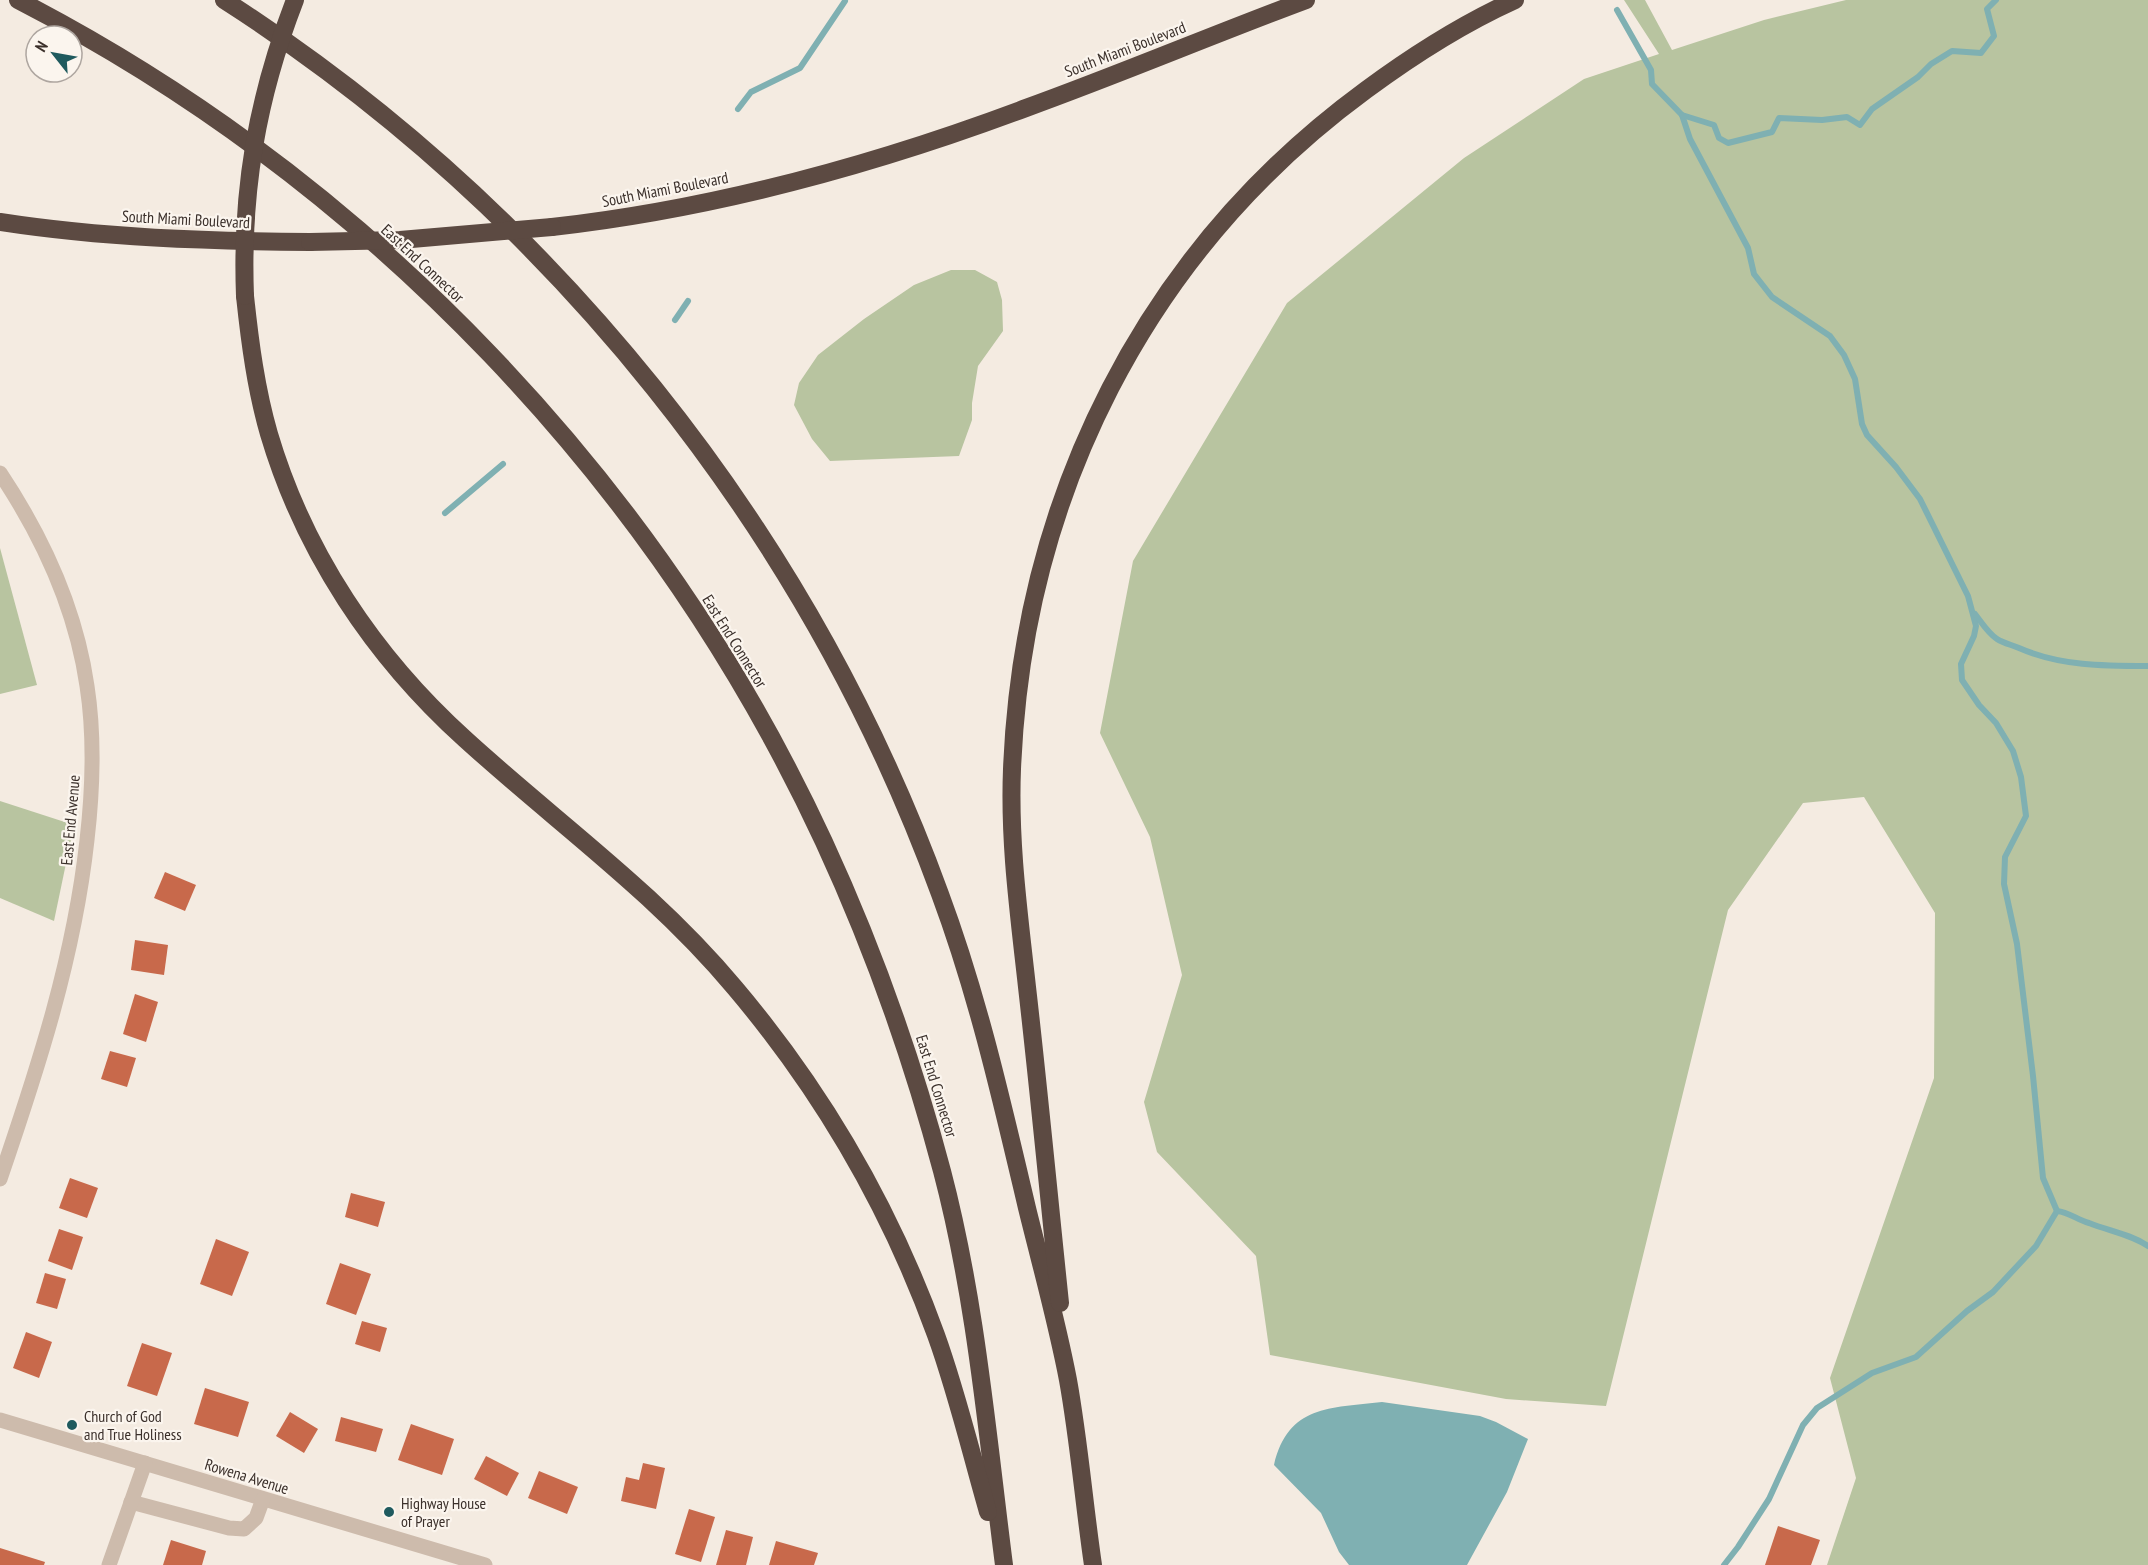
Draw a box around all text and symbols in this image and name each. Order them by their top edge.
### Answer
street label: South Miami Boulevard [1062,17,1189,81]
north arrow [24,24,84,84]
text: N [30,37,52,55]
street label: South Miami Boulevard [600,167,730,211]
street label: South Miami Boulevard [121,206,251,232]
street label: East End Connector [377,219,469,307]
street label: East End Connector [698,591,772,692]
street label: East End Avenue [56,774,84,866]
street label: East End Connector [912,1032,962,1140]
place label: Church of God and True Holiness [84,1406,182,1444]
marker: Church of God and True Holiness [65,1418,79,1432]
street label: Rowena Avenue [203,1454,291,1498]
place label: Highway House of Prayer [401,1493,486,1531]
marker: Highway House of Prayer [382,1505,396,1519]

